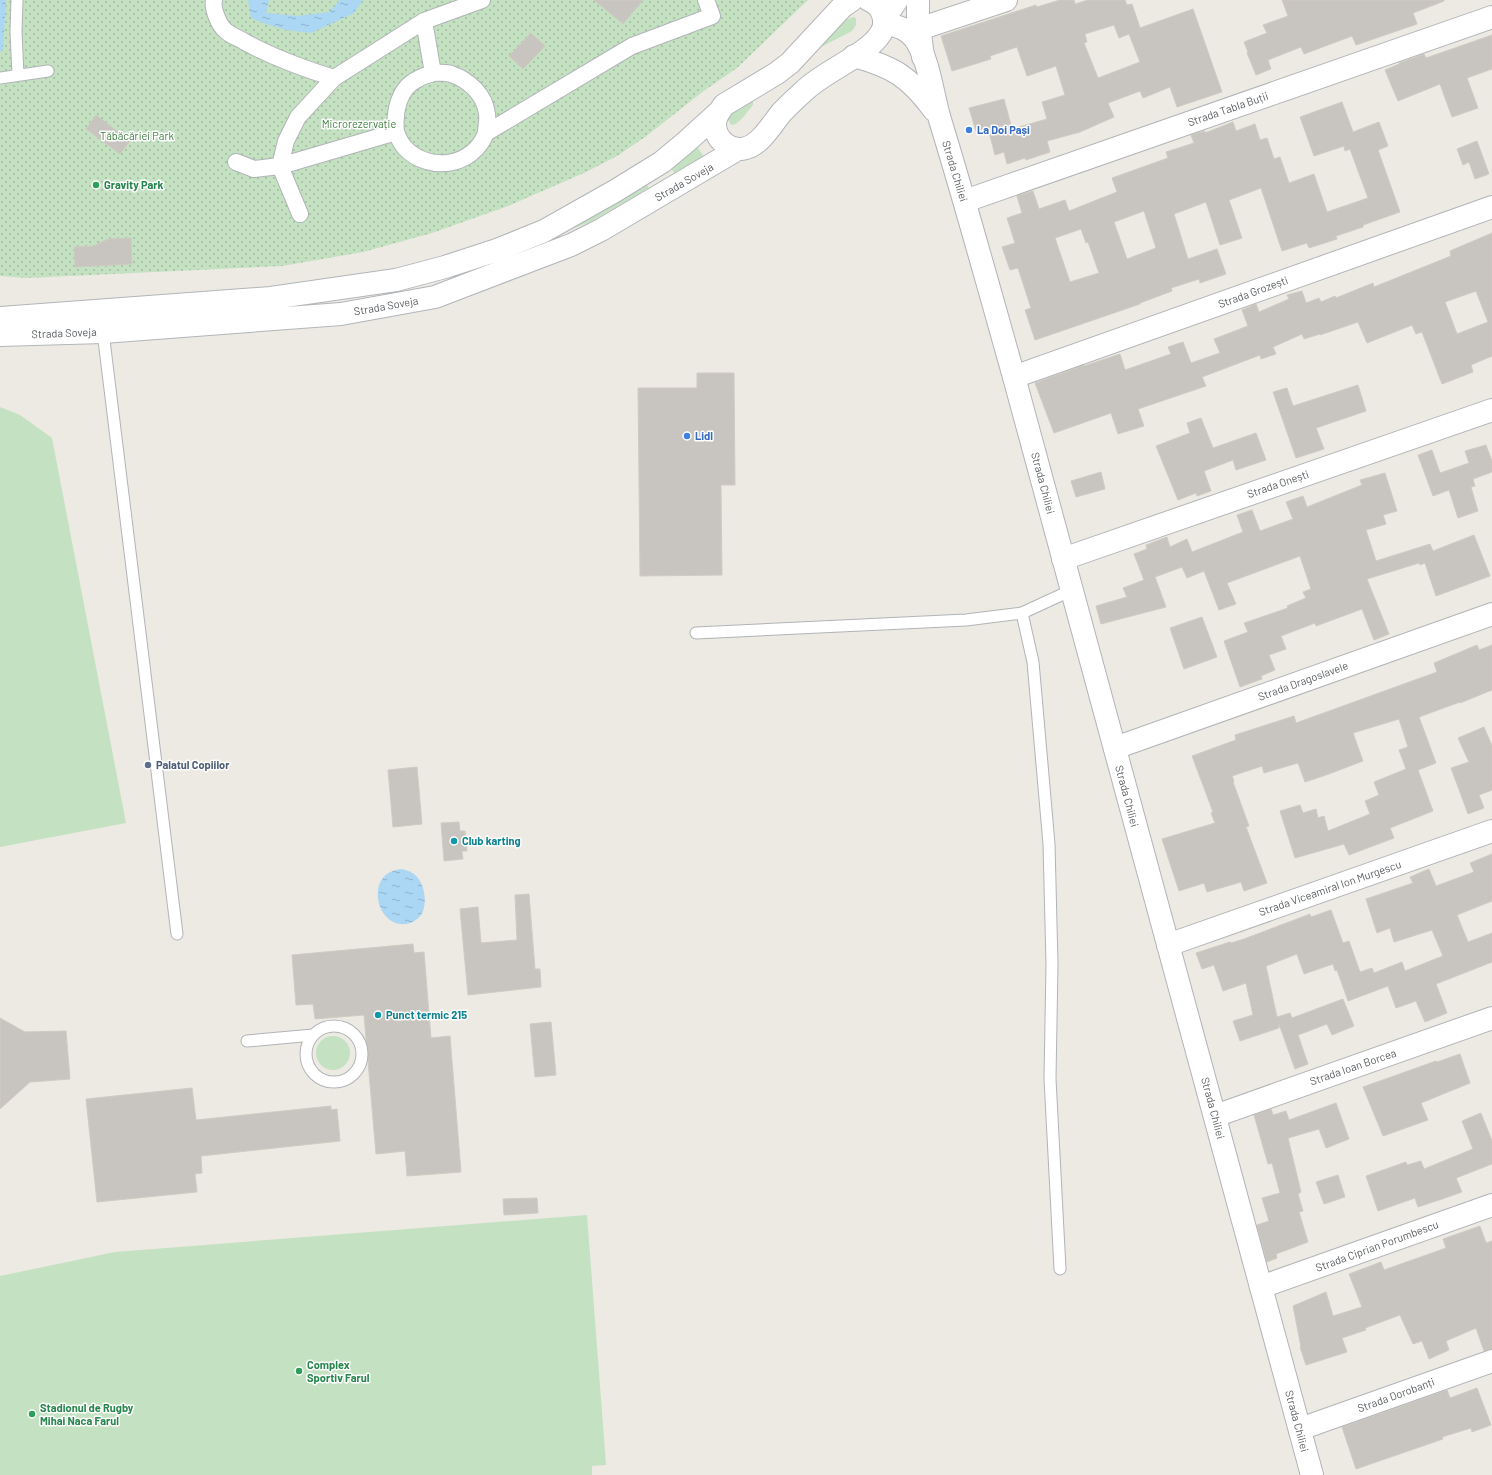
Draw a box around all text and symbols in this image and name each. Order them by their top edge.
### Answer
street label: Strada Tabla Buții [1186,89,1270,128]
park label: Microrezervație [322,117,396,130]
place label: La Doi Pași [977,123,1030,136]
marker: La Doi Pași [964,125,974,135]
park label: Tăbăcăriei Park [100,129,174,142]
street label: Strada Chiliei [940,139,971,203]
street label: Strada Soveja [652,160,715,204]
place label: Gravity Park [104,178,163,191]
marker: Gravity Park [91,180,101,190]
street label: Strada Grozești [1216,273,1290,310]
street label: Strada Soveja [353,293,419,318]
street label: Strada Soveja [31,325,97,340]
place label: Lidl [695,429,713,442]
marker: Lidl [682,431,692,441]
street label: Strada Chiliei [1029,451,1058,515]
street label: Strada Onești [1245,467,1311,500]
street label: Strada Dragoslavele [1256,658,1350,703]
place label: Palatul Copiilor [156,758,230,771]
marker: Palatul Copiilor [143,760,153,770]
street label: Strada Chiliei [1113,764,1142,828]
place label: Club karting [462,834,521,847]
marker: Club karting [449,836,459,846]
street label: Strada Viceamiral Ion Murgescu [1257,857,1403,918]
place label: Punct termic 215 [386,1008,467,1021]
marker: Punct termic 215 [373,1010,383,1020]
street label: Strada Ioan Borcea [1308,1046,1398,1087]
street label: Strada Chiliei [1199,1076,1228,1140]
street label: Strada Ciprian Porumbescu [1314,1217,1440,1274]
place label: Complex Sportiv Farul [307,1358,370,1384]
marker: Complex Sportiv Farul [294,1366,304,1376]
street label: Strada Dorobanți [1356,1375,1436,1414]
street label: Strada Chiliei [1283,1389,1312,1453]
place label: Stadionul de Rugby Mihai Naca Farul [40,1401,134,1427]
marker: Stadionul de Rugby Mihai Naca Farul [27,1409,37,1419]

